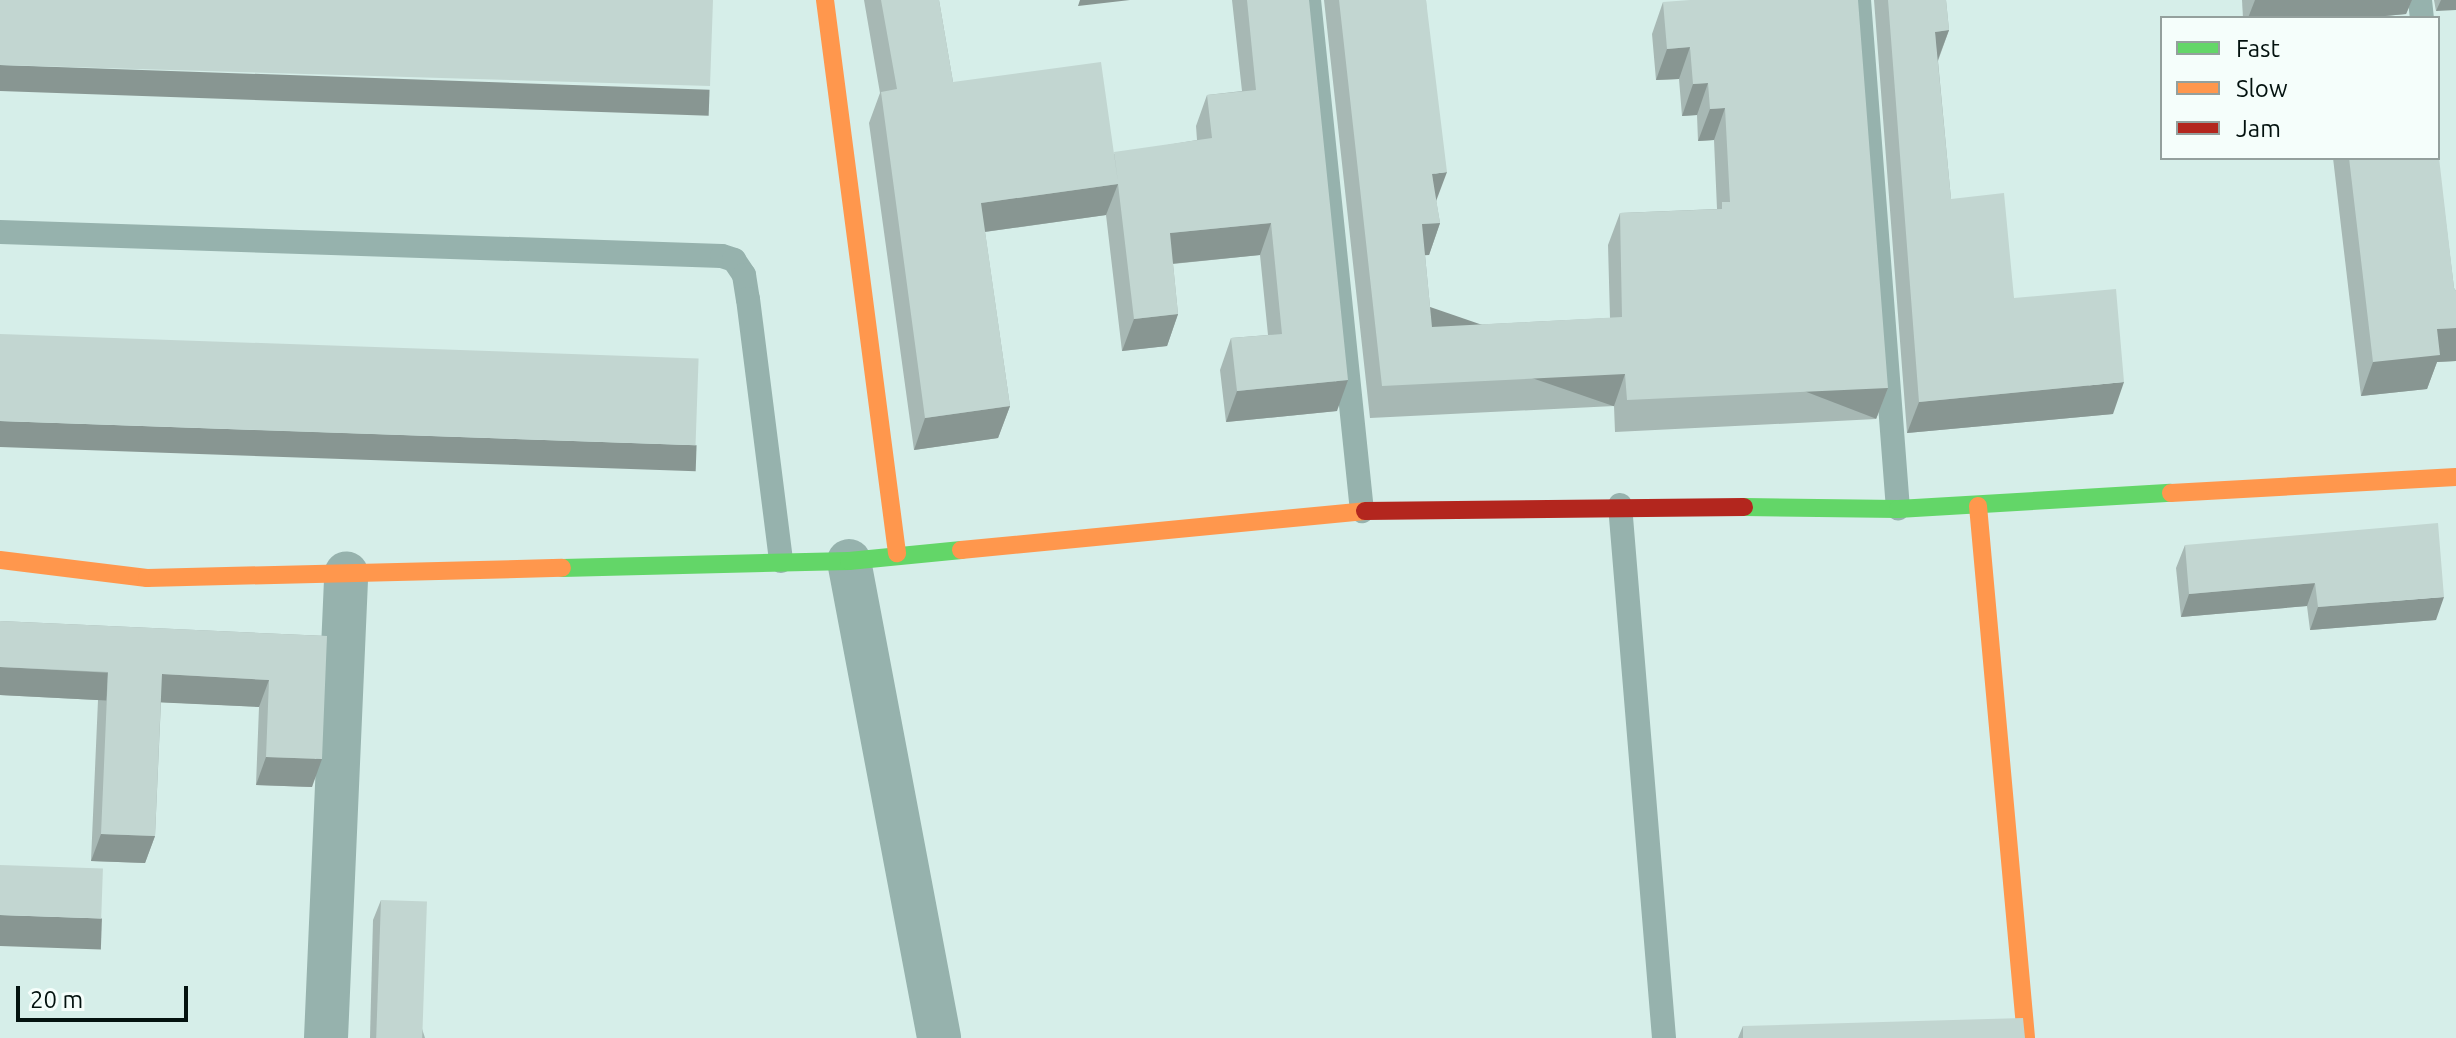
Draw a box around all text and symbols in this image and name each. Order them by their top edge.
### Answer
legend [2160,16,2440,160]
text: Fast [2236,35,2280,62]
text: Slow [2236,75,2288,102]
text: Jam [2236,115,2281,142]
scale bar [20,970,192,1020]
text: 20 m [30,986,83,1013]

